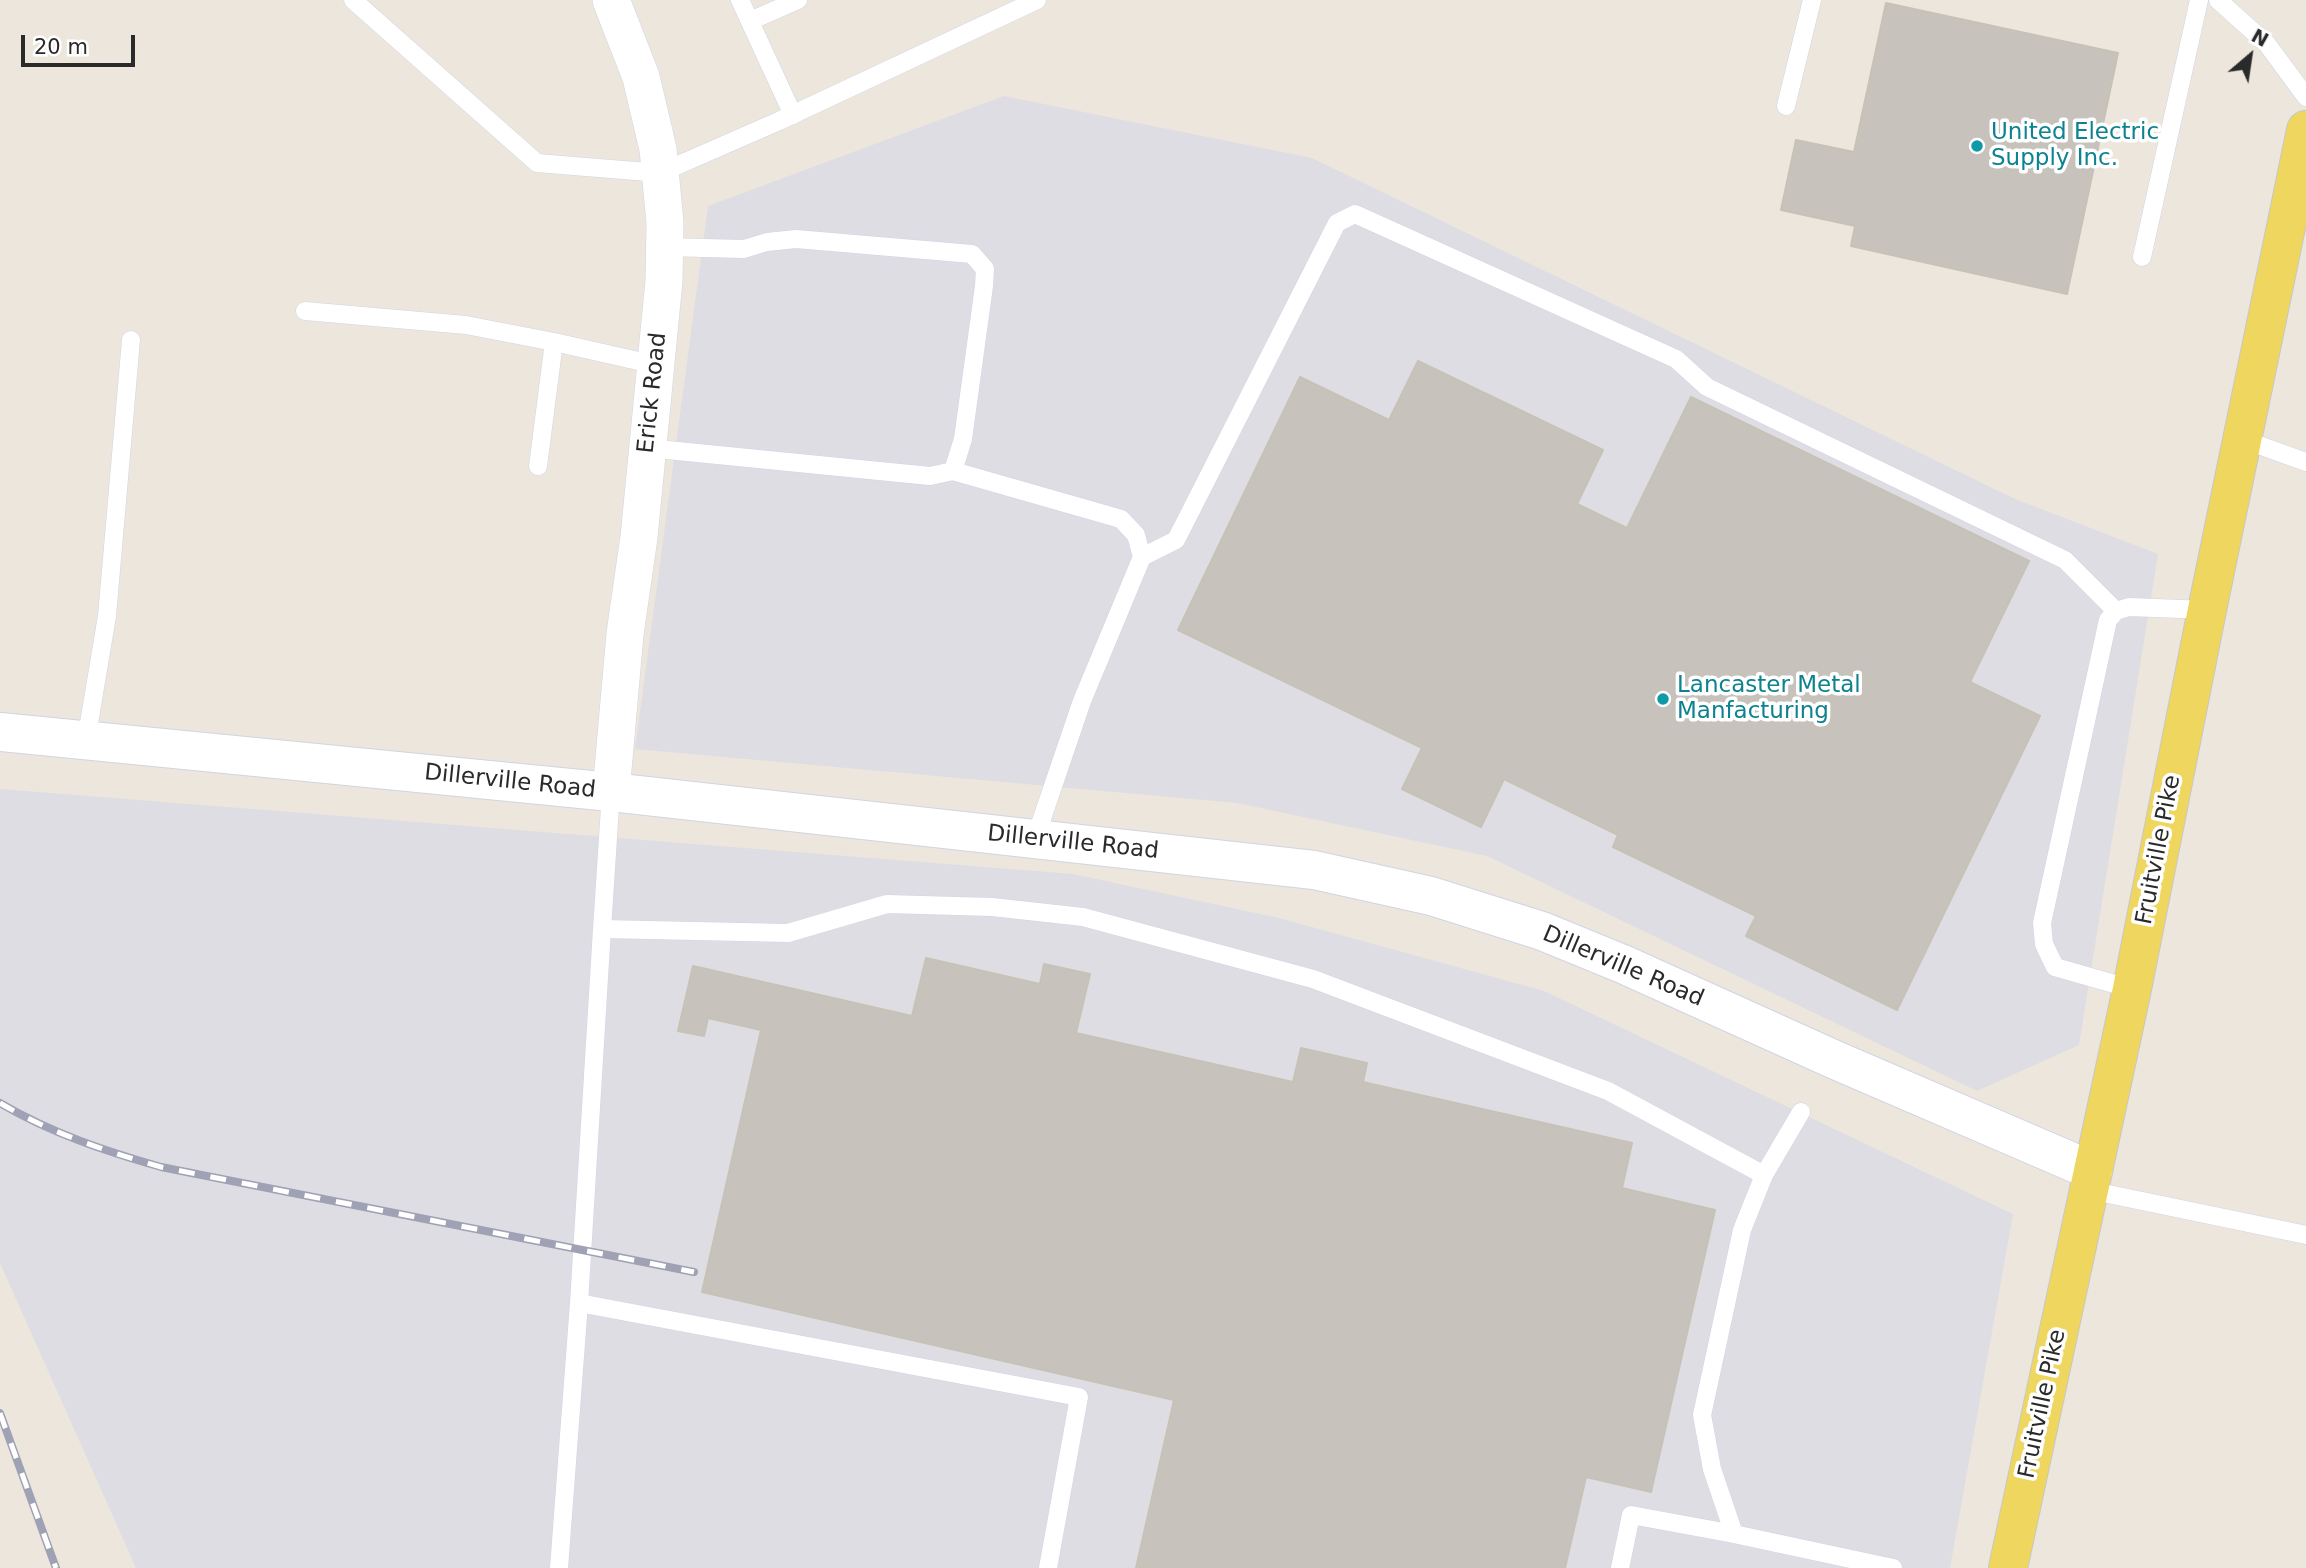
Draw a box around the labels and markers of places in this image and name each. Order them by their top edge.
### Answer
place label: United Electric Supply Inc. [1991,119,2159,173]
marker: United Electric Supply Inc. [1969,138,1985,154]
place label: Lancaster Metal Manfacturing [1677,672,1861,726]
marker: Lancaster Metal Manfacturing [1655,691,1671,707]

